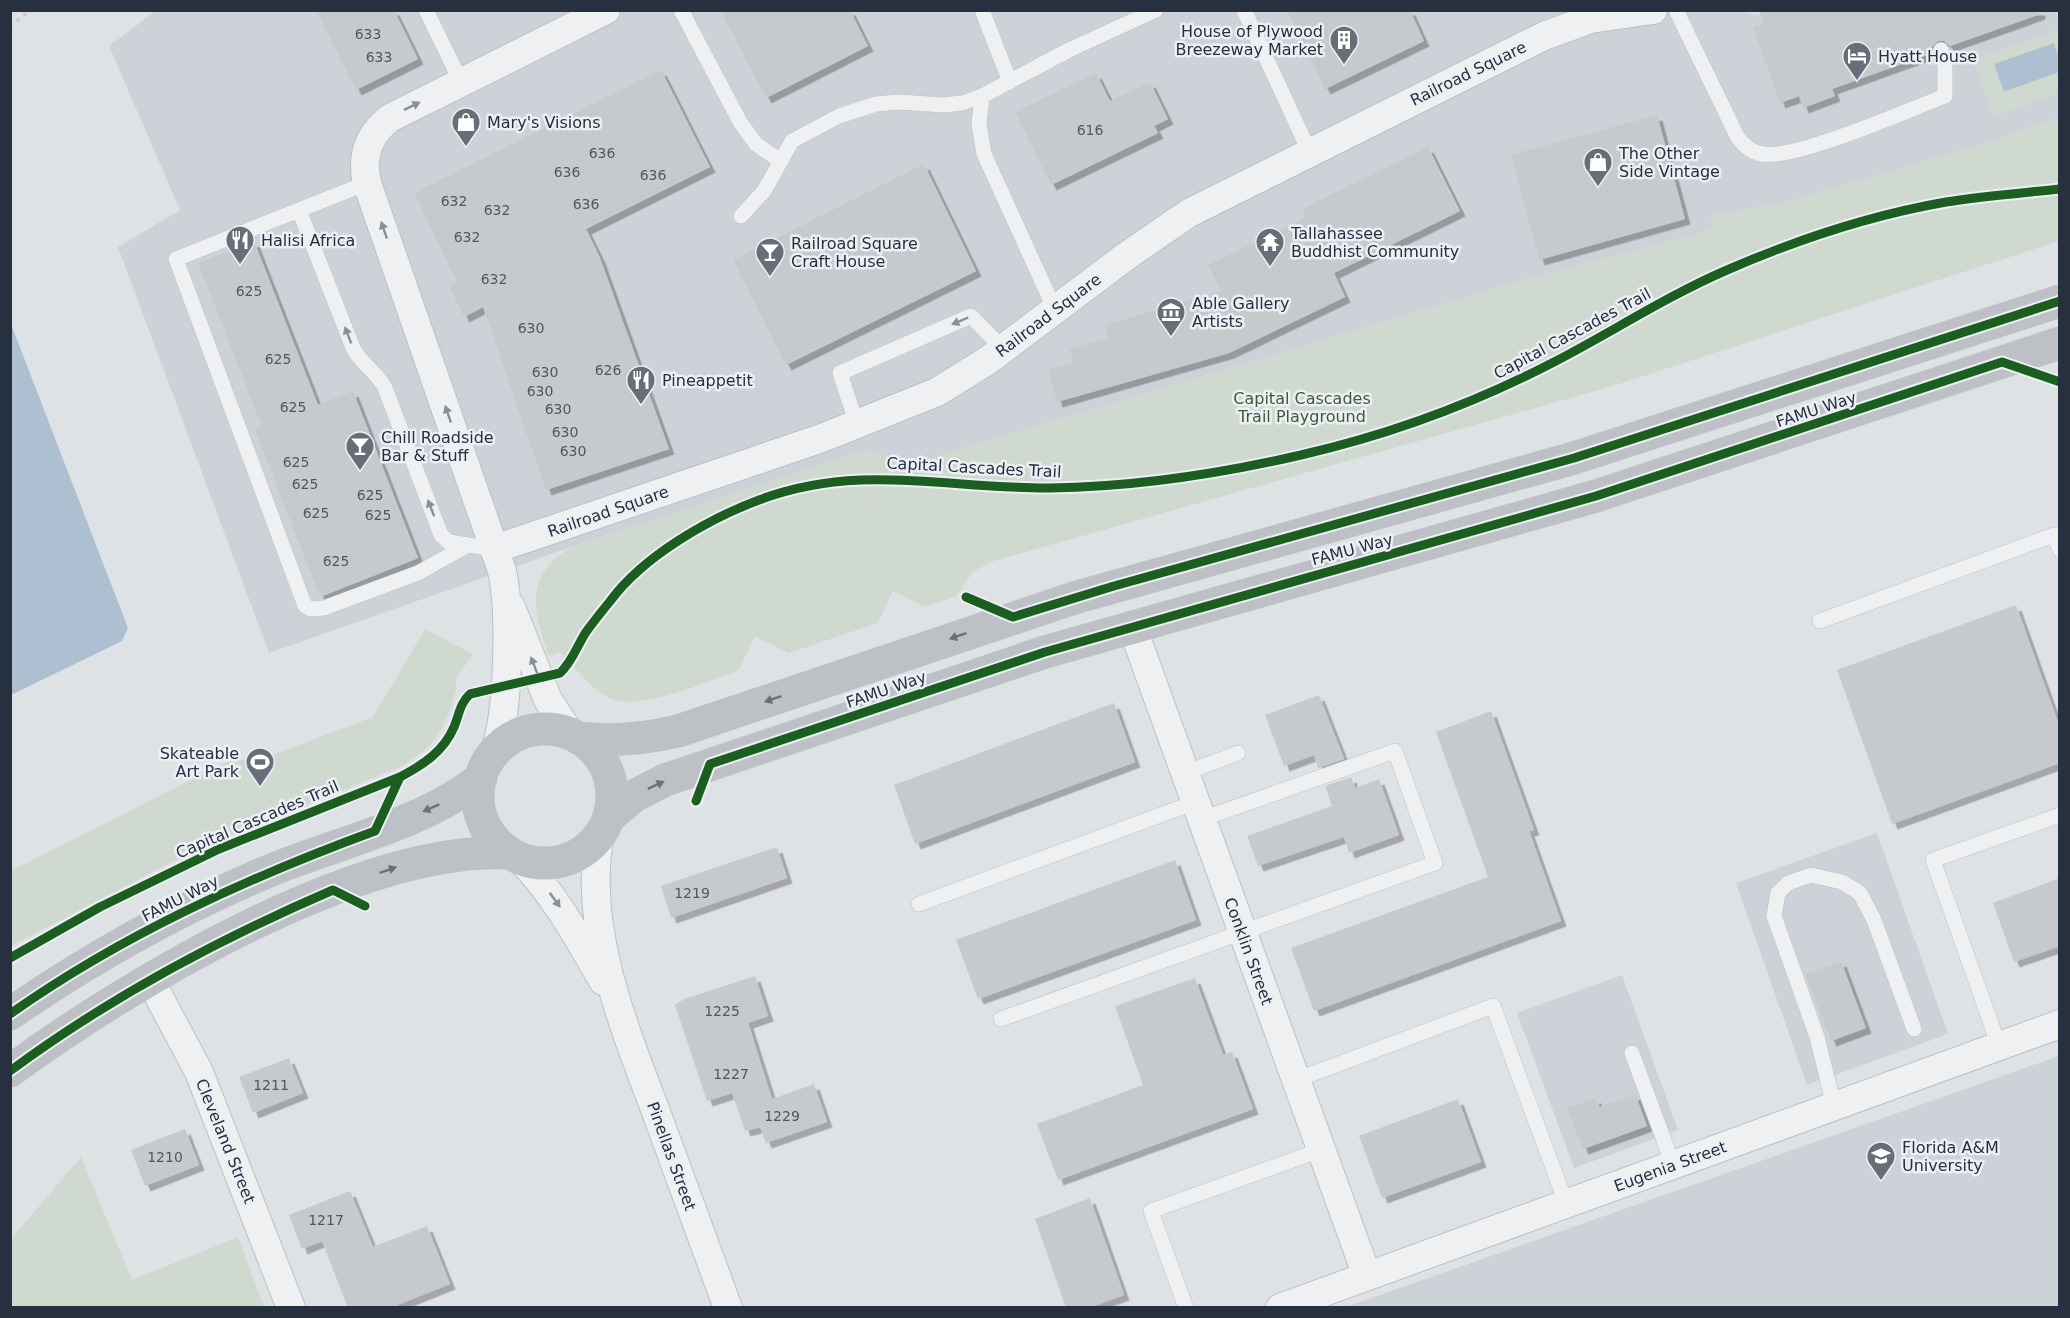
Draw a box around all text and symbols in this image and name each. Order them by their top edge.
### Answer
place label: House of Plywood Breezeway Market [1175,22,1323,59]
building icon: House of Plywood Breezeway Market [1328,24,1360,66]
house number: 633 [355,26,381,42]
street label: Railroad Square [1407,37,1529,110]
hotel icon: Hyatt House [1841,40,1873,82]
place label: Hyatt House [1878,47,1977,66]
house number: 633 [366,49,392,65]
one-way arrow [404,102,421,111]
shop icon: Mary's Visions [450,106,482,148]
place label: Mary's Visions [487,113,601,132]
house number: 616 [1077,122,1103,138]
place label: The Other Side Vintage [1618,144,1720,181]
house number: 636 [589,145,615,161]
shop icon: The Other Side Vintage [1582,146,1614,188]
house number: 636 [554,164,580,180]
house number: 636 [640,167,666,183]
house number: 632 [441,193,467,209]
house number: 636 [573,196,599,212]
house number: 632 [484,202,510,218]
one-way arrow [378,221,388,239]
restaurant icon: Halisi Africa [224,224,256,266]
place label: Tallahassee Buddhist Community [1290,224,1459,261]
temple icon: Tallahassee Buddhist Community [1254,226,1286,268]
house number: 632 [454,229,480,245]
place label: Halisi Africa [261,231,355,250]
place label: Railroad Square Craft House [791,234,918,271]
bar icon: Railroad Square Craft House [754,236,786,278]
street label: Railroad Square [992,270,1105,361]
house number: 632 [481,271,507,287]
house number: 625 [236,283,262,299]
street label: Capital Cascades Trail [1490,284,1654,383]
place label: Able Gallery Artists [1192,294,1289,331]
museum icon: Able Gallery Artists [1155,296,1187,338]
one-way arrow [950,316,968,326]
house number: 630 [518,320,544,336]
one-way arrow [342,326,352,344]
house number: 625 [265,351,291,367]
house number: 626 [595,362,621,378]
house number: 630 [532,364,558,380]
restaurant icon: Pineappetit [625,364,657,406]
place label: Pineappetit [662,371,753,390]
house number: 630 [527,383,553,399]
street label: FAMU Way [1774,388,1859,431]
park label: Capital Cascades Trail Playground [1233,389,1371,426]
house number: 625 [280,399,306,415]
house number: 630 [545,401,571,417]
one-way arrow [443,405,453,423]
house number: 630 [552,424,578,440]
place label: Chill Roadside Bar & Stuff [381,428,494,465]
bar icon: Chill Roadside Bar & Stuff [344,430,376,472]
house number: 630 [560,443,586,459]
street label: Capital Cascades Trail [886,453,1062,482]
house number: 625 [283,454,309,470]
house number: 625 [292,476,318,492]
street label: Railroad Square [545,482,671,541]
house number: 625 [357,487,383,503]
one-way arrow [426,499,436,517]
house number: 625 [303,505,329,521]
house number: 625 [365,507,391,523]
street label: FAMU Way [1309,530,1395,569]
house number: 625 [323,553,349,569]
one-way arrow [949,632,967,641]
one-way arrow [529,656,538,674]
street label: FAMU Way [844,667,929,712]
one-way arrow [764,694,782,704]
place label: Skateable Art Park [160,744,240,781]
sports icon: Skateable Art Park [244,746,276,788]
street label: Capital Cascades Trail [173,776,342,862]
one-way arrow [648,780,665,789]
one-way arrow [422,803,440,813]
one-way arrow [379,865,397,874]
street label: FAMU Way [139,871,222,926]
house number: 1219 [674,885,710,901]
one-way arrow [549,893,561,908]
street label: Conklin Street [1220,895,1277,1008]
house number: 1225 [704,1003,740,1019]
house number: 1227 [713,1066,749,1082]
street label: Cleveland Street [192,1076,259,1206]
house number: 1211 [253,1077,289,1093]
street label: Pinellas Street [643,1099,700,1213]
house number: 1229 [764,1108,800,1124]
street label: Eugenia Street [1611,1137,1729,1196]
place label: Florida A&M University [1902,1138,1999,1175]
school or university icon: Florida A&M University [1865,1140,1897,1182]
house number: 1210 [147,1149,183,1165]
house number: 1217 [308,1212,344,1228]

